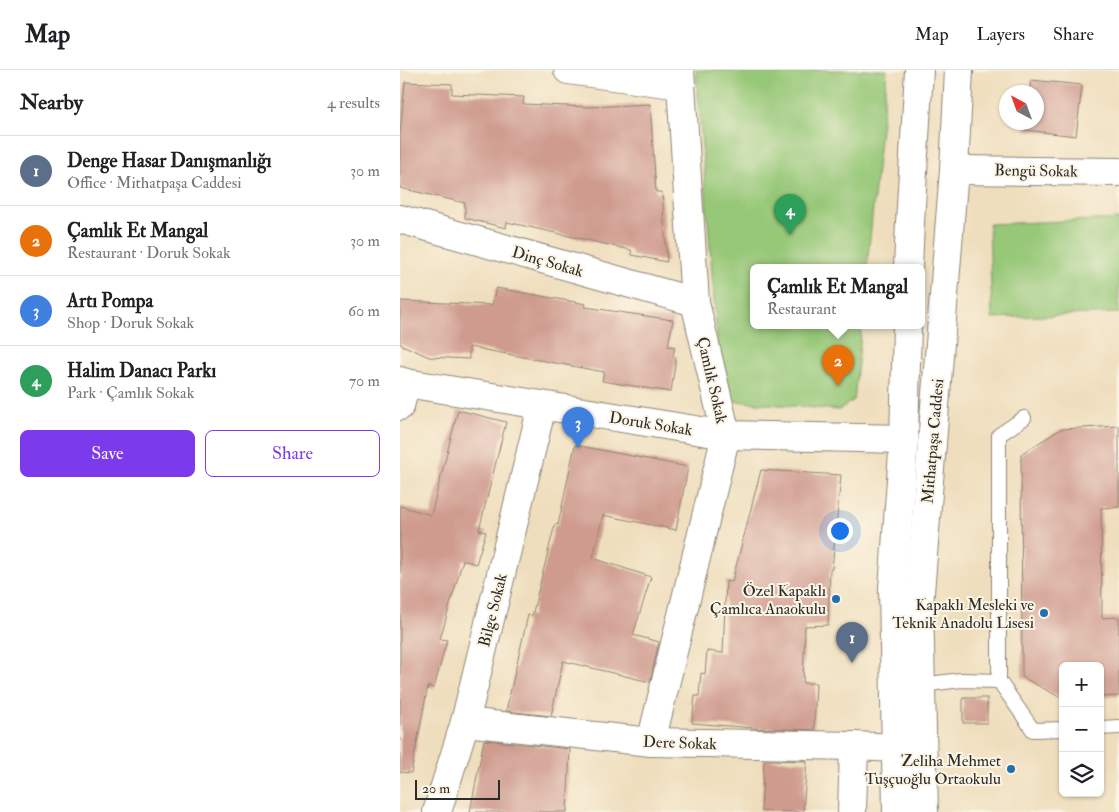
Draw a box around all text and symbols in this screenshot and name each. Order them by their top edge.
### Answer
text: Map [25,19,70,50]
text: Map [915,23,949,46]
text: Layers [977,23,1025,46]
text: Share [1053,23,1094,46]
north arrow [999,85,1044,130]
text: Nearby [20,89,83,116]
text: 4 results [327,93,380,113]
text: Denge Hasar Danışmanlığı [67,149,272,173]
street label: Bengü Sokak [994,160,1078,182]
text: 1 [33,161,39,181]
text: 30 m [350,161,380,181]
text: Office · Mithatpaşa Caddesi [67,173,241,193]
pin: 4 [774,194,806,235]
text: Çamlık Et Mangal [67,219,208,243]
text: 2 [32,231,40,251]
text: 30 m [350,231,380,251]
street label: Dinç Sokak [510,242,586,282]
text: Restaurant · Doruk Sokak [67,243,231,263]
popup [750,264,925,329]
text: Çamlık Et Mangal [767,275,908,299]
text: Artı Pompa [67,289,153,313]
text: Restaurant [767,299,836,319]
text: 3 [33,301,39,321]
text: 60 m [348,301,380,321]
text: Shop · Doruk Sokak [67,313,194,333]
street label: Çamlık Sokak [692,335,732,426]
pin: 2 [822,345,854,386]
text: Halim Danacı Parkı [67,359,216,383]
text: 4 [32,371,40,391]
text: 70 m [349,371,380,391]
street label: Mithatpaşa Caddesi [918,378,949,505]
text: Park · Çamlık Sokak [67,383,194,403]
pin: 3 [562,407,594,448]
street label: Doruk Sokak [608,408,694,441]
button: Save [20,430,195,477]
button: Share [205,430,380,477]
your location [827,518,853,544]
street label: Bilge Sokak [474,571,512,649]
place label: Özel Kapaklı Çamlıca Anaokulu [710,581,826,619]
marker: Özel Kapaklı Çamlıca Anaokulu [830,593,842,605]
place label: Kapaklı Mesleki ve Teknik Anadolu Lisesi [892,595,1034,633]
marker: Kapaklı Mesleki ve Teknik Anadolu Lisesi [1038,607,1050,619]
pin: 1 [836,622,868,663]
map controls [1059,662,1104,797]
button: + [1059,662,1104,707]
button: − [1059,707,1104,752]
street label: Dere Sokak [643,732,718,754]
place label: Zeliha Mehmet Tuşçuoğlu Ortaokulu [865,751,1001,789]
button: layers [1059,752,1104,797]
marker: Zeliha Mehmet Tuşçuoğlu Ortaokulu [1005,763,1017,775]
scale bar [415,777,500,800]
text: 20 m [422,780,450,797]

